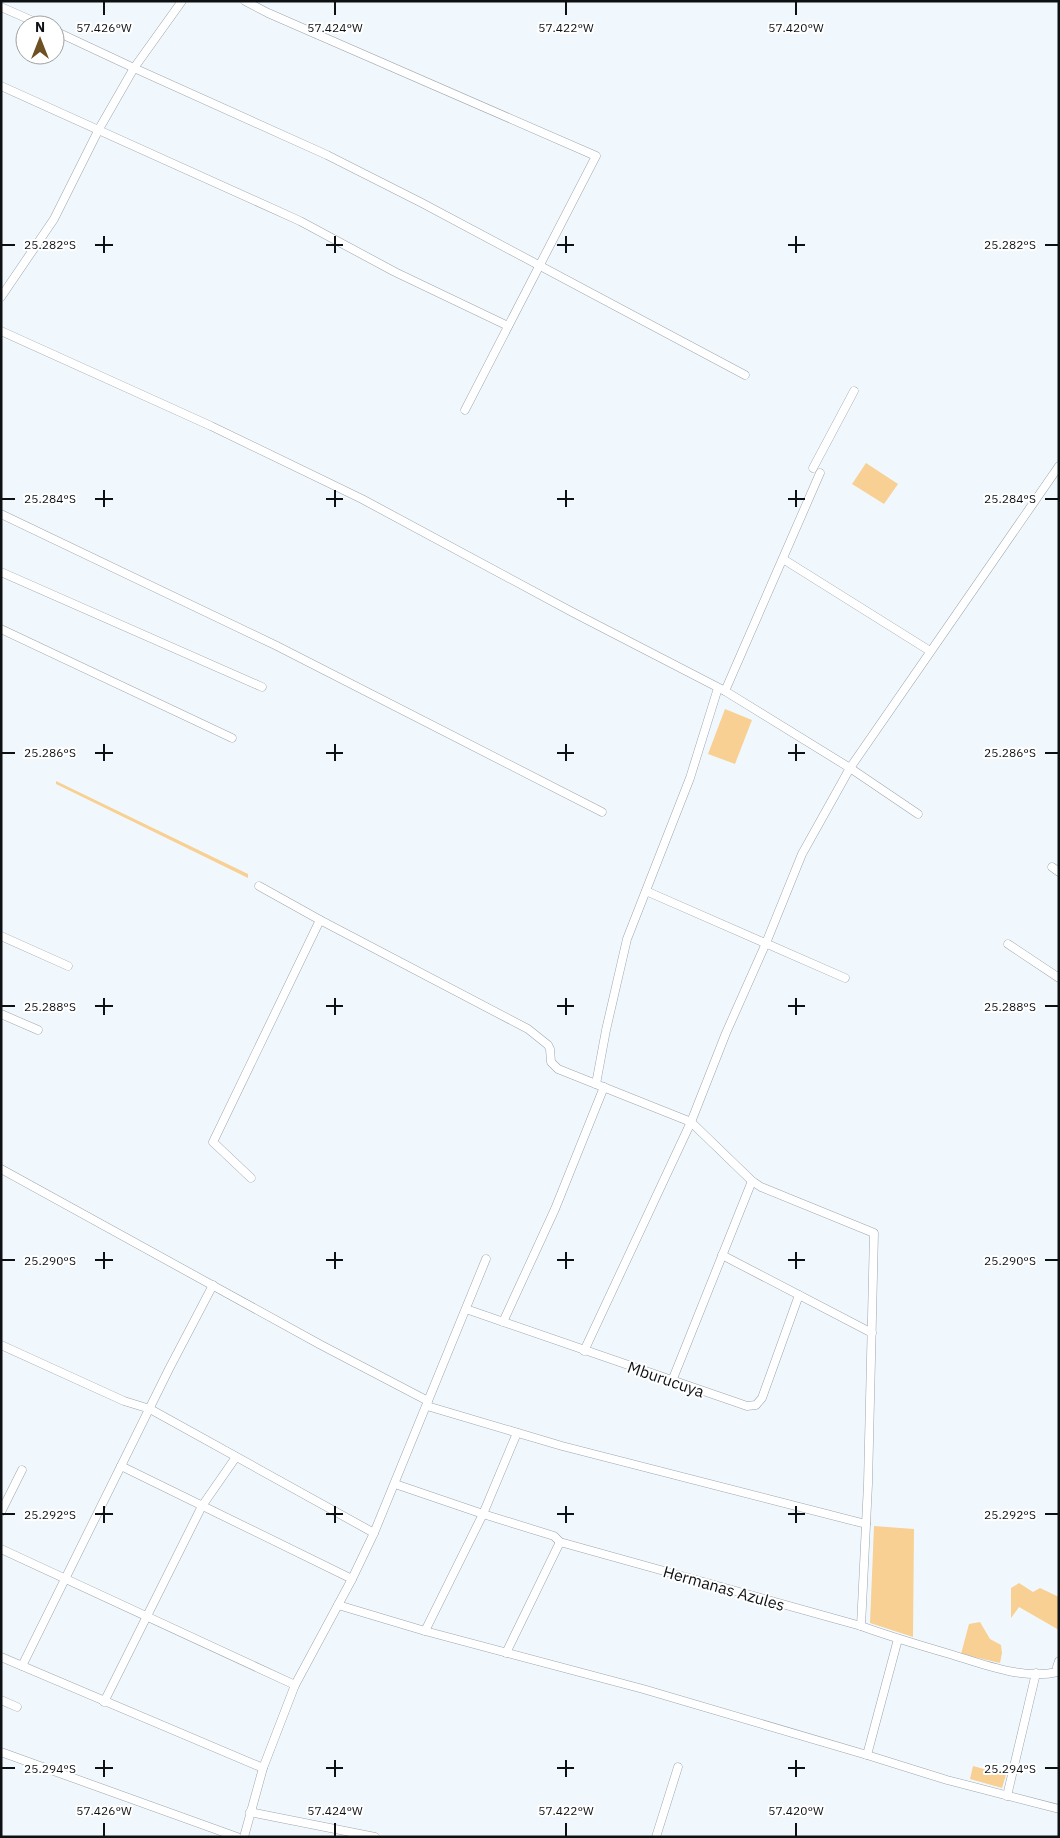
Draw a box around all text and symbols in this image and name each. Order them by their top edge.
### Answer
north arrow [15,15,65,65]
text: N [35,18,45,36]
text: 57.426°W [76,20,132,35]
text: 57.424°W [307,20,363,35]
text: 57.422°W [538,20,594,35]
text: 57.420°W [768,20,824,35]
text: 25.282°S [24,237,76,252]
text: 25.282°S [984,237,1036,252]
text: 25.284°S [24,491,76,506]
text: 25.284°S [984,491,1036,506]
text: 25.286°S [24,745,76,760]
text: 25.286°S [984,745,1036,760]
text: 25.288°S [24,999,76,1014]
text: 25.288°S [984,999,1036,1014]
text: 25.290°S [24,1253,76,1268]
text: 25.290°S [984,1253,1036,1268]
street label: Mburucuya [625,1357,707,1402]
text: 25.292°S [24,1507,76,1522]
text: 25.292°S [984,1507,1036,1522]
street label: Hermanas Azules [661,1561,787,1615]
text: 25.294°S [24,1761,76,1776]
text: 25.294°S [984,1761,1036,1776]
text: 57.426°W [76,1803,132,1818]
text: 57.424°W [307,1803,363,1818]
text: 57.422°W [538,1803,594,1818]
text: 57.420°W [768,1803,824,1818]

